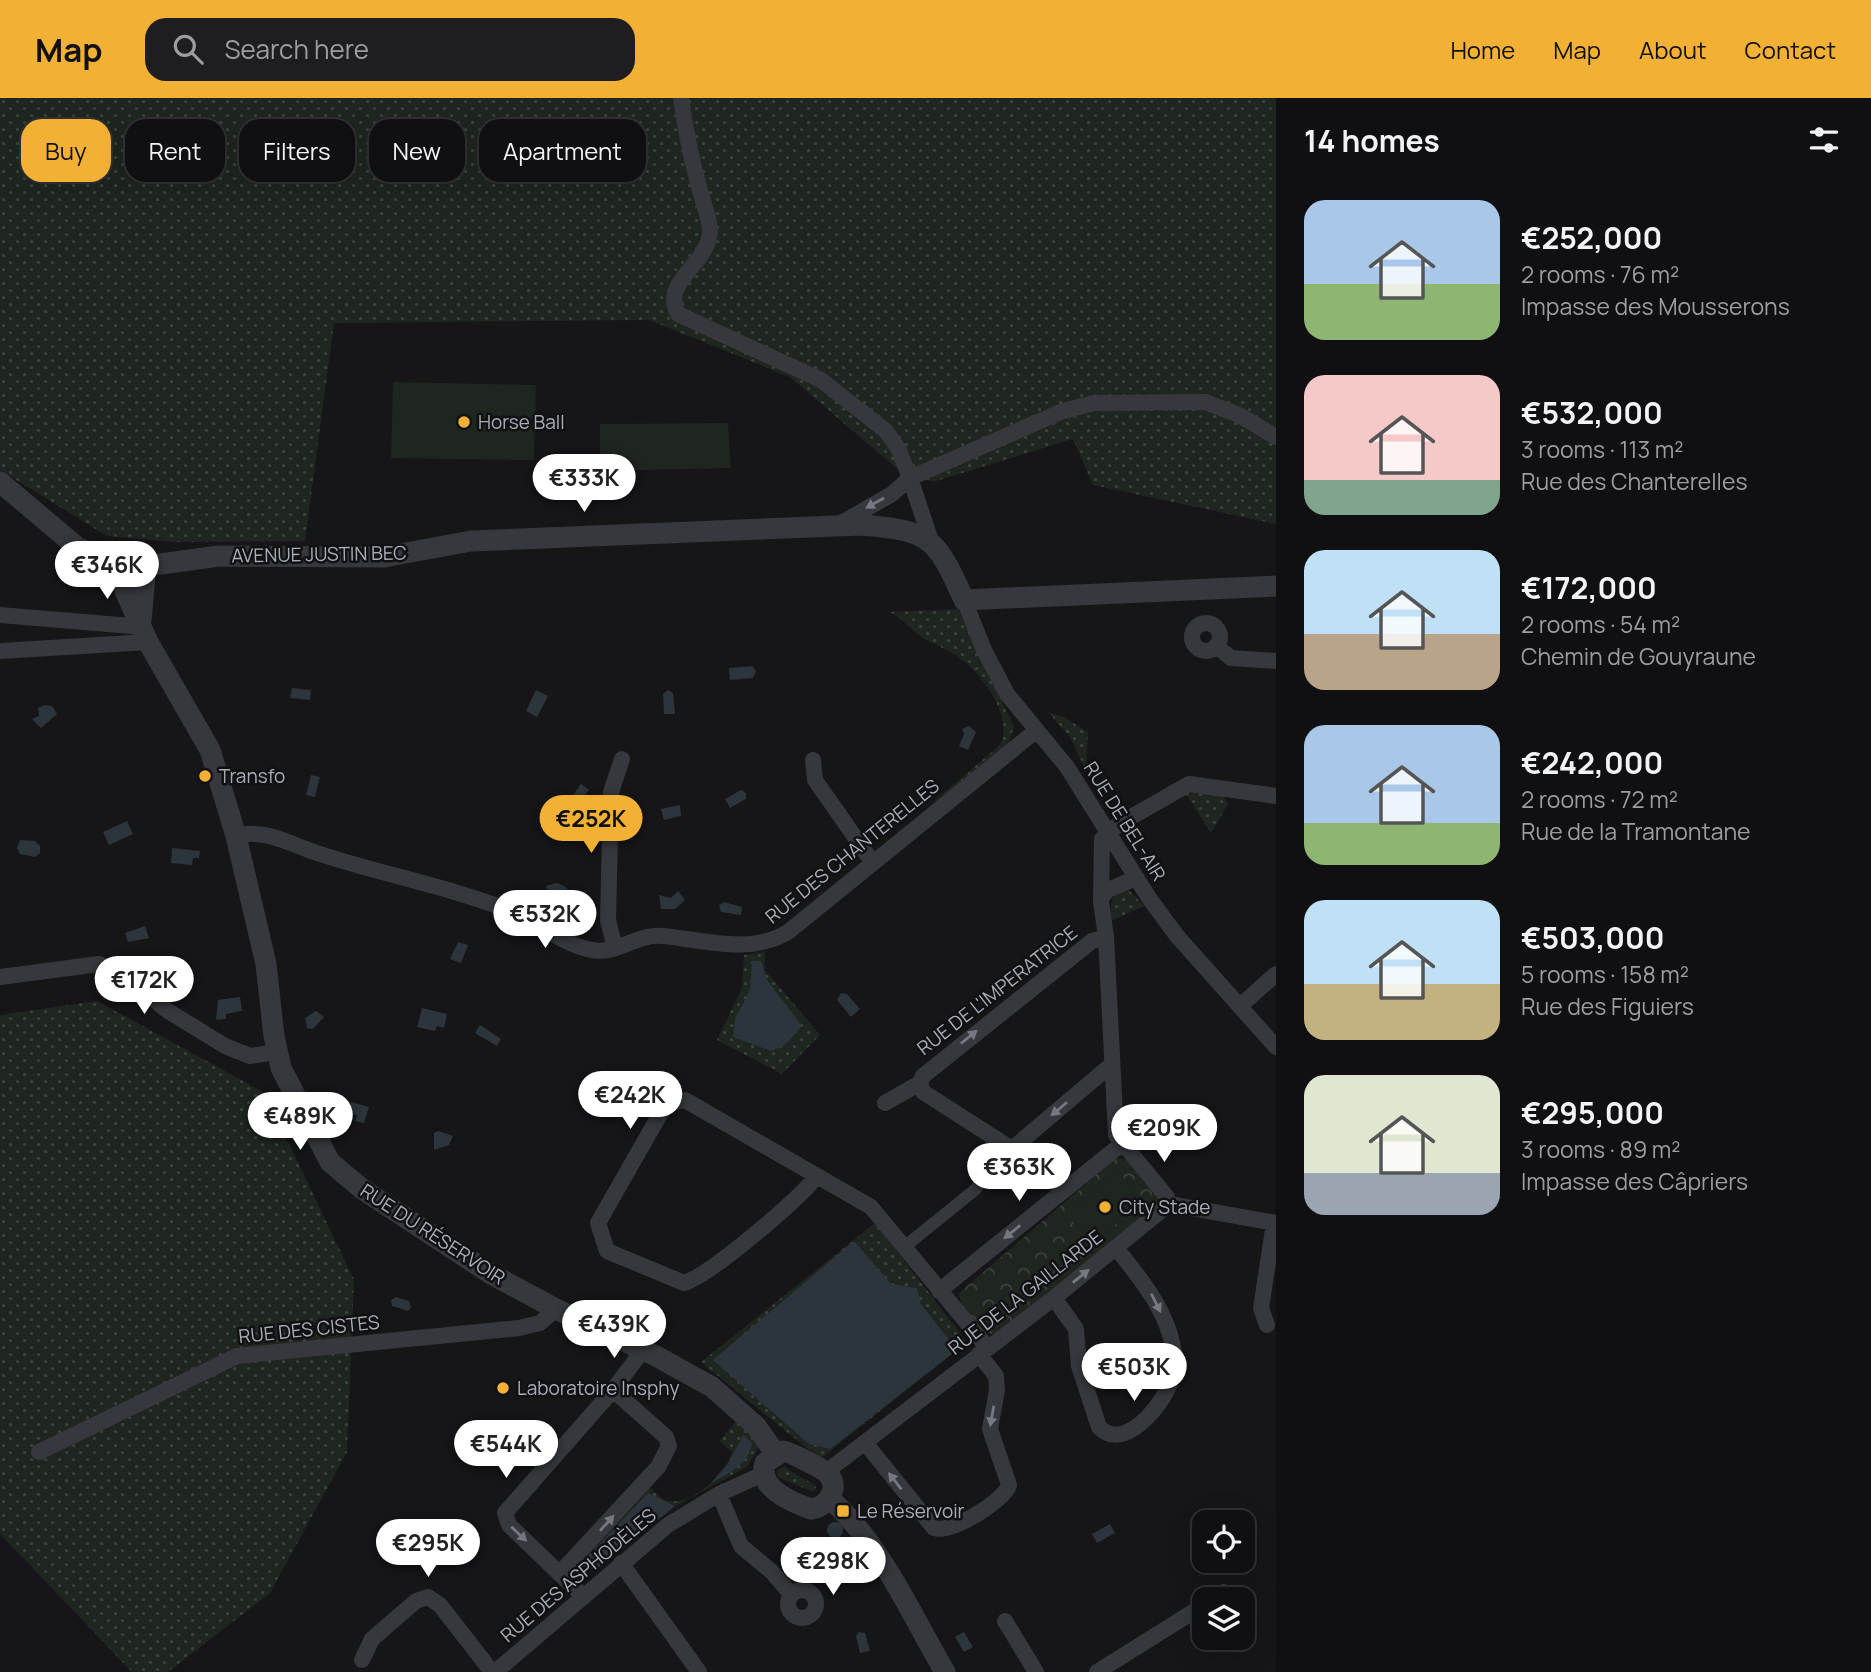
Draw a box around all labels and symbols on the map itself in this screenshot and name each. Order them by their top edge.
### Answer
place label: Horse Ball [478,409,565,435]
marker: Horse Ball [456,414,472,430]
pin: €333K [535,454,633,514]
one-way arrow [865,497,885,509]
street label: AVENUE JUSTIN BEC [231,539,407,569]
pin: €346K [58,542,156,601]
street label: RUE DE BEL-AIR [1078,756,1172,886]
place label: Transfo [219,763,285,789]
marker: Transfo [197,768,213,784]
street label: RUE DES CHANTERELLES [760,773,945,929]
pin: €252K [542,796,640,855]
pin: €532K [496,890,594,950]
street label: RUE DE L'IMPERATRICE [912,919,1082,1061]
pin: €172K [95,956,193,1016]
one-way arrow [960,1030,978,1045]
pin: €242K [581,1072,679,1131]
pin: €489K [251,1093,349,1152]
one-way arrow [1050,1101,1068,1117]
pin: €209K [1115,1104,1213,1164]
pin: €363K [970,1144,1068,1203]
street label: RUE DU RÉSERVOIR [356,1177,511,1291]
place label: City Stade [1119,1194,1210,1220]
marker: City Stade [1097,1199,1113,1215]
street label: RUE DE LA GAILLARDE [942,1223,1108,1361]
one-way arrow [1004,1224,1021,1239]
one-way arrow [1071,1269,1089,1284]
one-way arrow [1151,1293,1162,1313]
pin: €439K [565,1300,663,1360]
street label: RUE DES CISTES [237,1309,381,1349]
pin: €503K [1085,1344,1183,1403]
place label: Laboratoire Insphy [517,1375,680,1401]
marker: Laboratoire Insphy [495,1380,511,1396]
one-way arrow [986,1405,997,1427]
pin: €544K [457,1420,555,1480]
one-way arrow [887,1472,902,1490]
place label: Le Réservoir [857,1498,965,1524]
street label: RUE DES ASPHODÈLES [495,1502,661,1648]
marker: Le Réservoir [835,1503,851,1519]
one-way arrow [598,1515,614,1532]
pin: €295K [379,1520,477,1579]
one-way arrow [510,1525,527,1542]
pin: €298K [784,1538,882,1597]

